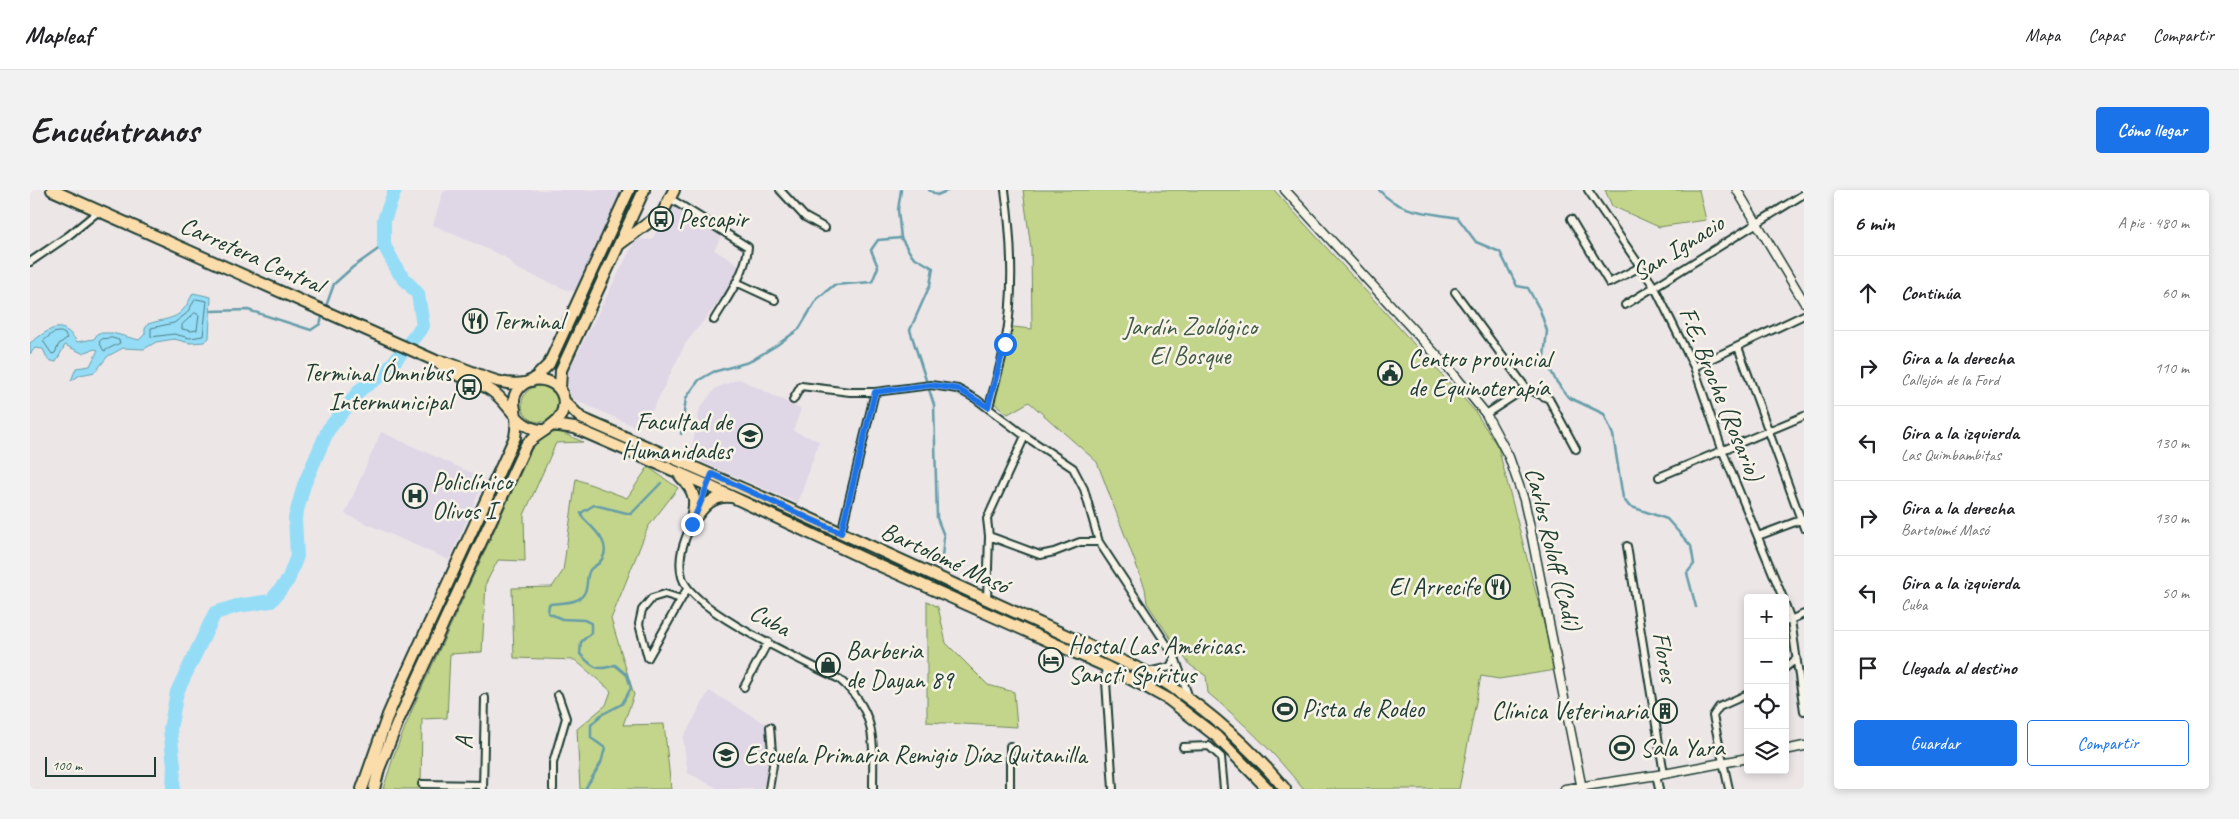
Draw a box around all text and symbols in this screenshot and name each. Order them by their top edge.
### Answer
text: Mapleaf [25,20,92,50]
text: Mapa [2025,24,2060,46]
text: Capas [2088,24,2125,46]
text: Compartir [2153,24,2214,46]
button: Cómo llegar [2096,107,2209,153]
text: Encuéntranos [30,108,199,153]
place label: Pescapir [678,203,751,235]
bus stop icon: Pescapir [648,206,674,232]
street label: San Ignacio [1626,207,1731,289]
street label: Carretera Central [175,209,333,303]
text: 6 min [1854,210,1895,236]
text: A pie · 480 m [2118,213,2189,233]
icon: ahead [1854,279,1882,307]
text: Continúa [1901,281,1960,305]
text: 60 m [2162,283,2189,303]
street label: F.E. Broche (Rosario) [1671,302,1771,487]
place label: Terminal [492,305,569,337]
restaurant icon: Terminal [462,308,488,334]
park label: Jardín Zoológico El Bosque [1122,311,1260,372]
route start [994,333,1017,356]
place label: Centro provincial de Equinoterapía [1408,343,1556,404]
text: Gira a la derecha [1901,346,2014,370]
icon: right [1854,354,1882,382]
place label: Terminal Ómnibus Intermunicipal [303,357,457,418]
text: 110 m [2155,358,2189,378]
public building icon: Centro provincial de Equinoterapía [1377,360,1403,386]
text: Callejón de la Ford [1901,370,1999,390]
bus stop icon: Terminal Ómnibus Intermunicipal [456,374,482,400]
place label: Facultad de Humanidades [621,406,734,467]
text: Gira a la izquierda [1901,421,2019,445]
school or university icon: Facultad de Humanidades [737,423,763,449]
icon: left [1854,429,1882,457]
text: 130 m [2155,433,2189,453]
text: Las Quimbambitas [1901,445,2001,465]
street label: Carlos Roloff (Cadí) [1517,464,1589,635]
place label: Policlínico Olivos I [432,466,515,527]
hospital icon: Policlínico Olivos I [402,483,428,509]
text: Gira a la derecha [1901,496,2014,520]
icon: right [1854,504,1882,532]
text: 130 m [2155,508,2189,528]
route end [681,513,704,536]
street label: Bartolomé Masó [876,514,1017,603]
text: Bartolomé Masó [1901,520,1989,540]
place label: El Arrecife [1389,571,1482,603]
text: Gira a la izquierda [1901,571,2019,595]
restaurant icon: El Arrecife [1485,574,1511,600]
icon: left [1854,579,1882,607]
text: 50 m [2162,583,2189,603]
map controls [1744,594,1789,774]
button: + [1744,594,1789,639]
text: Cuba [1901,595,1928,615]
street label: Cuba [744,596,798,645]
street label: Flores [1645,629,1686,687]
place label: Hostal Las Américas. Sancti Spíritus [1068,630,1246,691]
place label: Barberia de Dayan 89 [846,635,955,696]
button: − [1744,639,1789,684]
hotel icon: Hostal Las Américas. Sancti Spíritus [1038,647,1064,673]
shop icon: Barberia de Dayan 89 [815,652,841,678]
icon: arrive [1854,654,1882,682]
text: Llegada al destino [1901,656,2017,680]
button: locate [1744,684,1789,729]
place label: Pista de Rodeo [1302,693,1425,725]
place label: Clínica Veterinaria [1491,695,1650,727]
sports icon: Pista de Rodeo [1272,696,1298,722]
building icon: Clínica Veterinaria [1652,698,1678,724]
button: Guardar [1854,720,2017,766]
button: Compartir [2027,720,2189,766]
button: layers [1744,729,1789,774]
place label: Sala Yara [1640,732,1726,764]
street label: A [448,735,480,750]
sports icon: Sala Yara [1609,735,1635,761]
place label: Escuela Primaria Remigio Díaz Quitanilla [744,739,1089,771]
school or university icon: Escuela Primaria Remigio Díaz Quitanilla [713,742,739,768]
scale bar [45,754,156,777]
text: 100 m [52,757,82,774]

